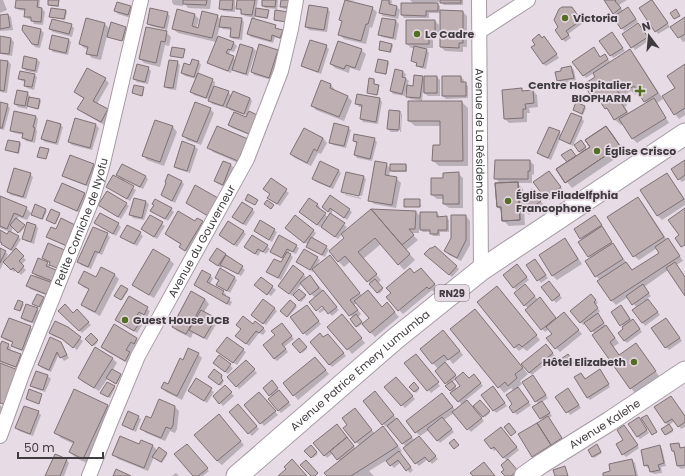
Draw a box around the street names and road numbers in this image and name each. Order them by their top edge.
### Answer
street label: Avenue de La Résidence [472,68,488,202]
street label: Petite Corniche de Nyofu [50,156,112,288]
street label: Avenue du Gouverneur [164,182,239,300]
road number: RN29 [435,285,469,301]
street label: Avenue Patrice Emery Lumumba [287,306,433,435]
street label: Avenue Kalehe [566,395,643,453]

